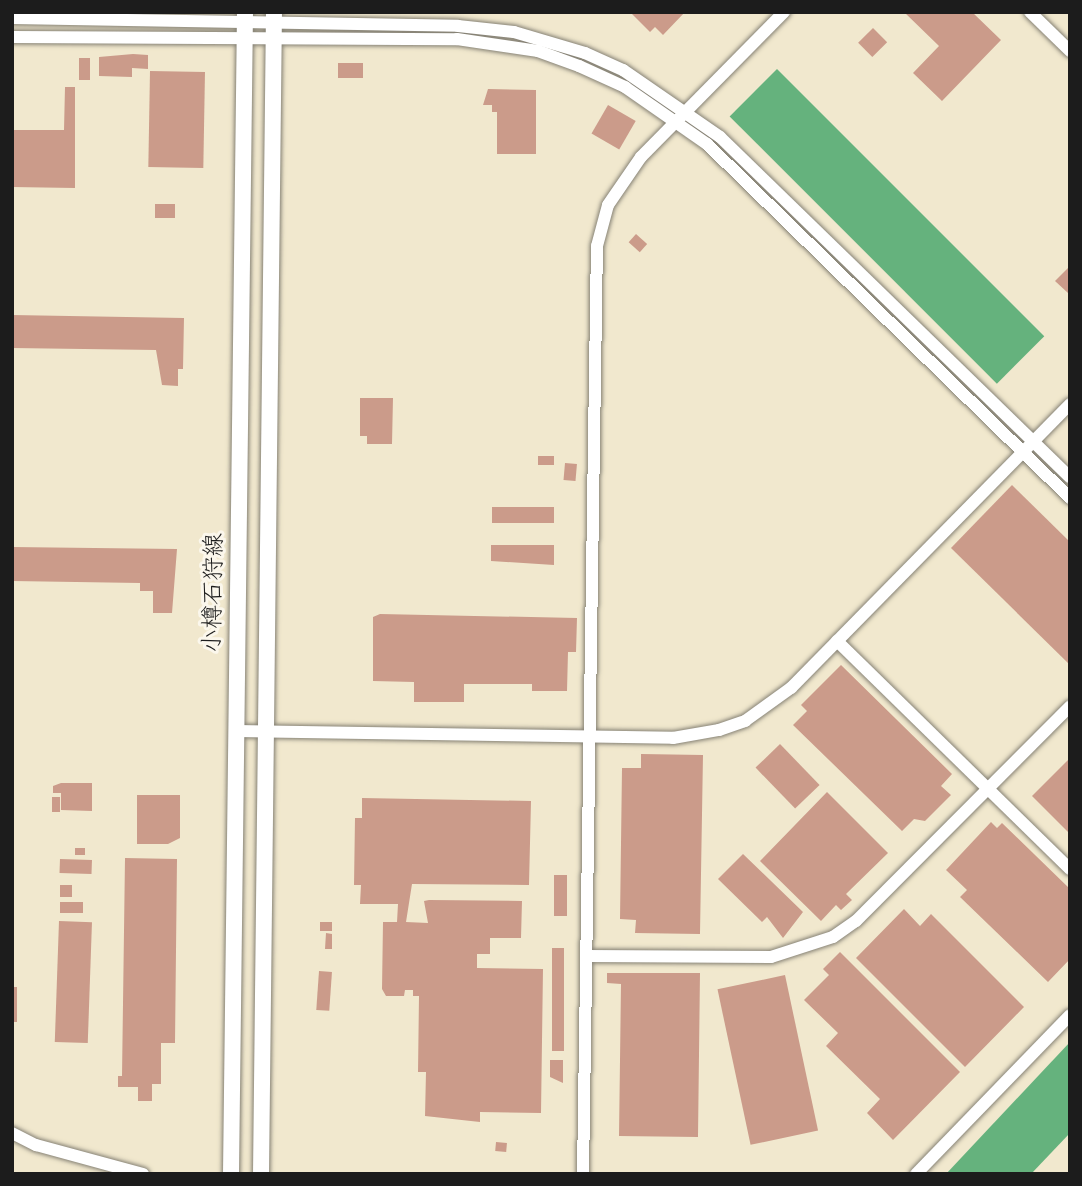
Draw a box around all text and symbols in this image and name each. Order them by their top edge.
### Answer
street label: 小樽石狩線 [200,533,230,653]

